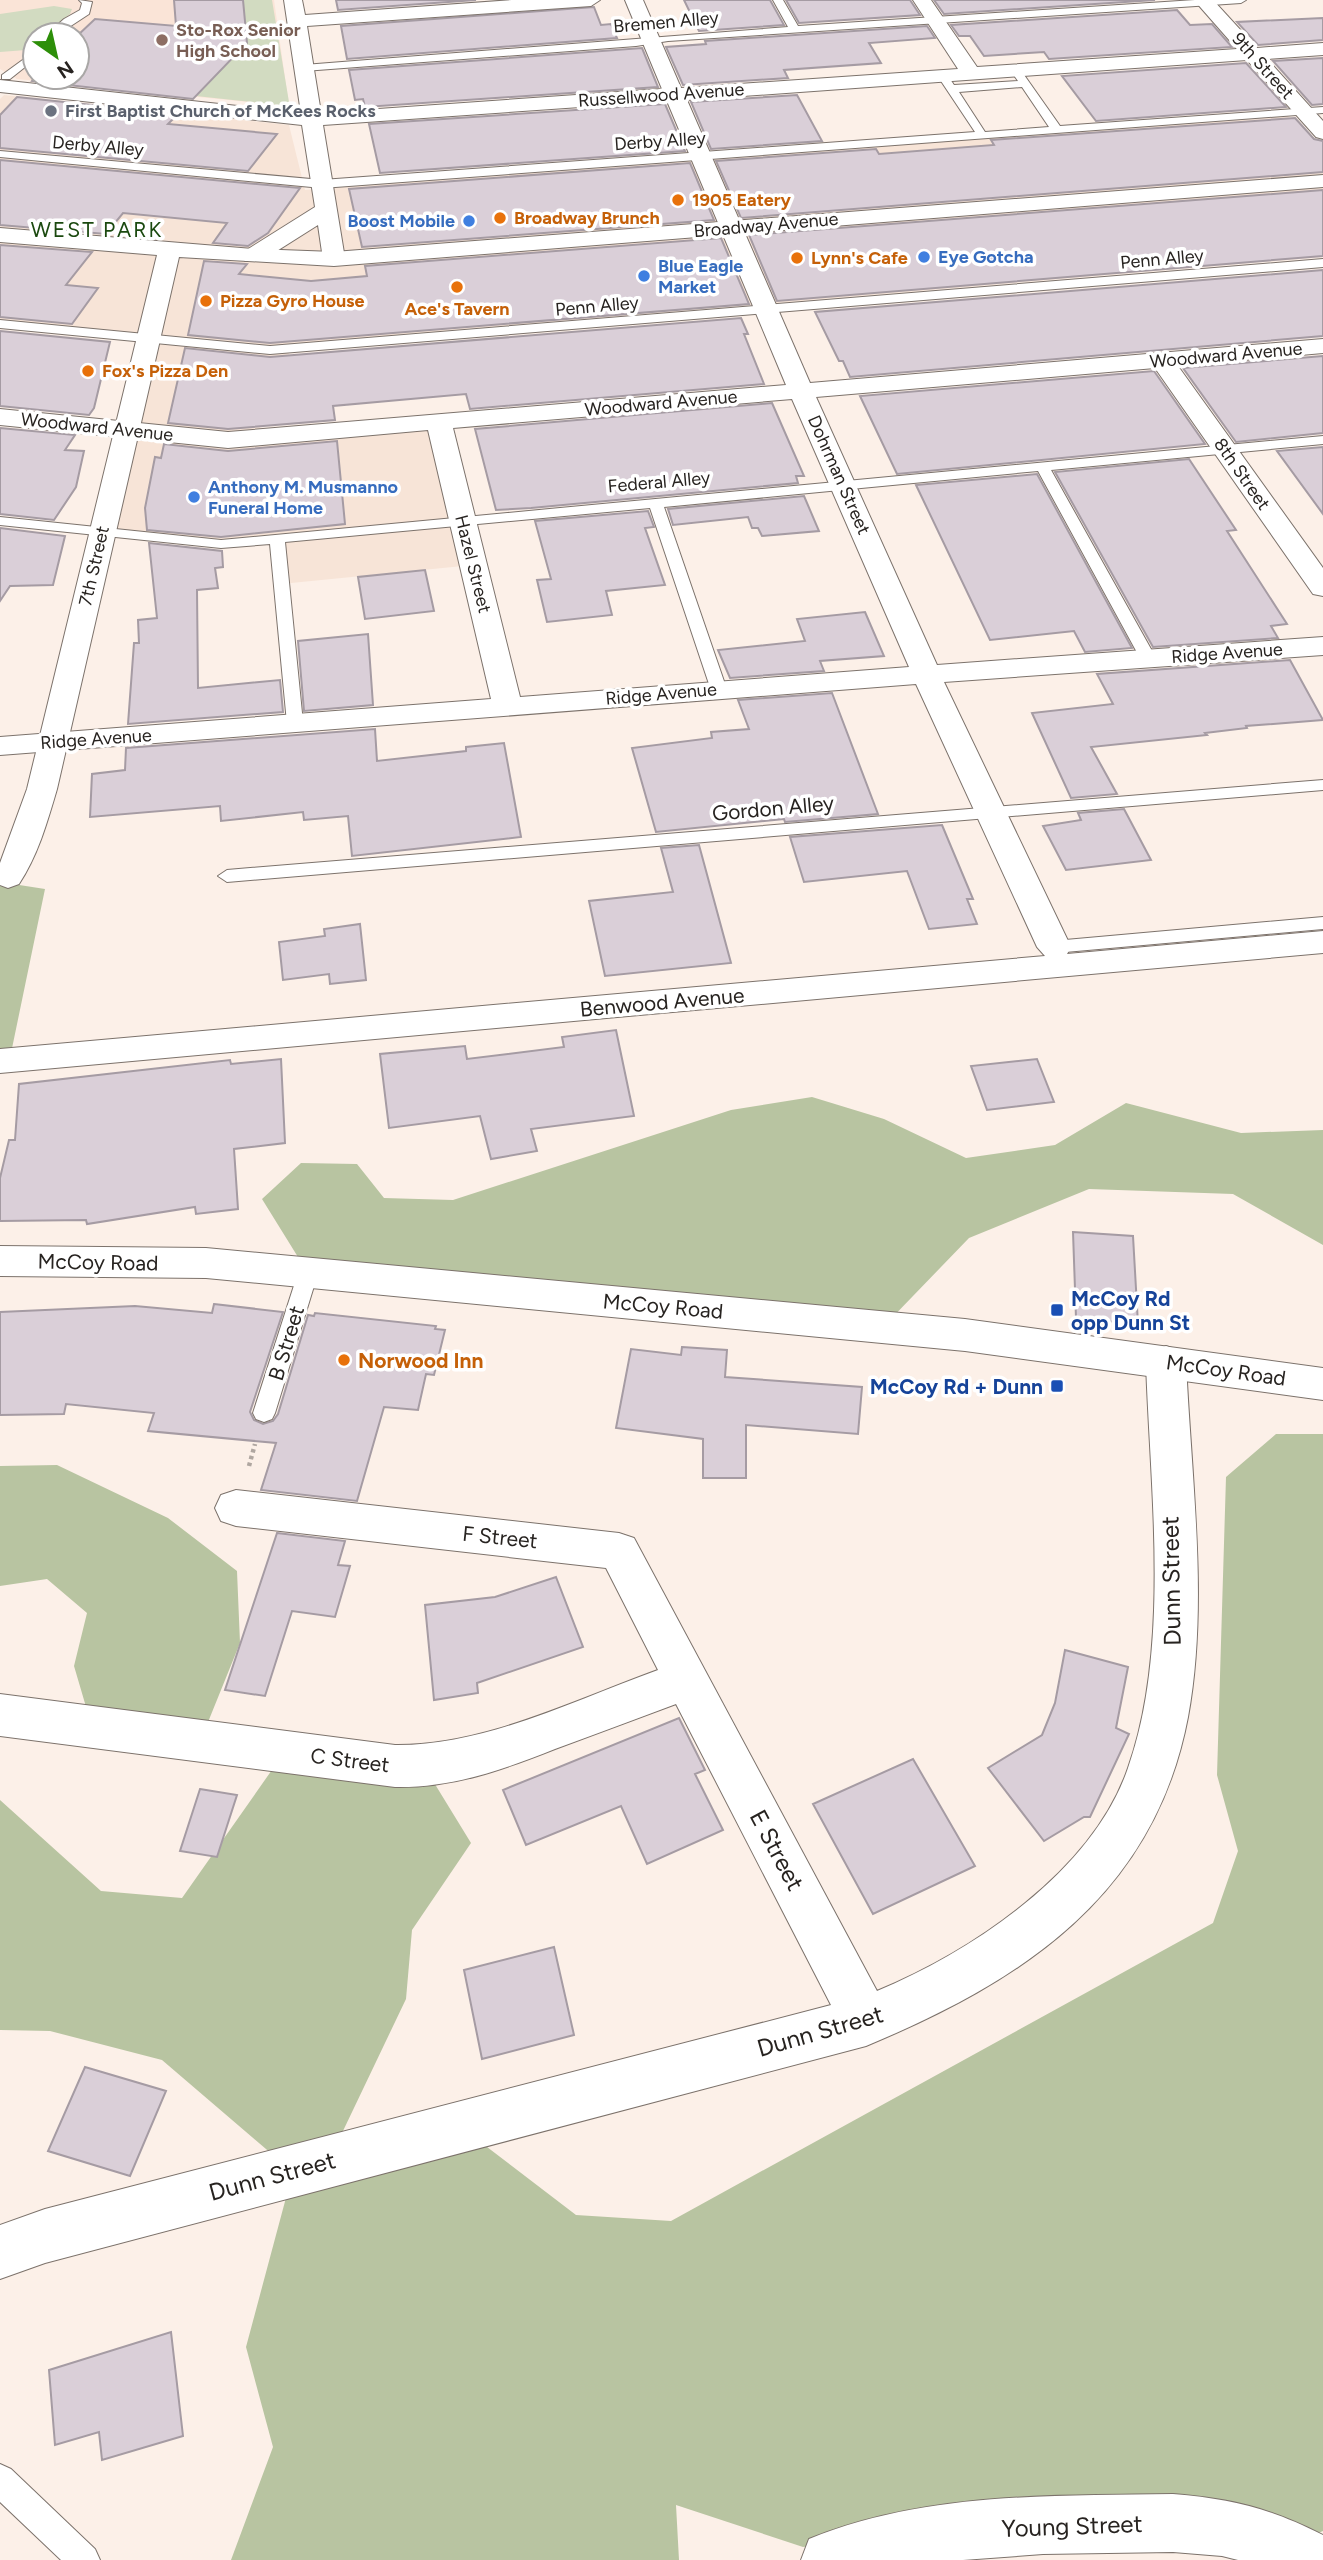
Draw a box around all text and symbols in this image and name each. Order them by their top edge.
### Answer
street label: Bremen Alley [612,6,720,38]
place label: Sto-Rox Senior High School [176,19,301,62]
north arrow [21,21,91,91]
street label: 9th Street [1227,28,1299,104]
marker: Sto-Rox Senior High School [154,32,170,48]
text: N [53,56,78,83]
street label: Russellwood Avenue [577,78,745,112]
place label: First Baptist Church of McKees Rocks [65,100,376,122]
marker: First Baptist Church of McKees Rocks [43,103,59,119]
street label: Derby Alley [614,127,707,155]
street label: Derby Alley [51,131,145,161]
place label: 1905 Eatery [692,189,792,211]
marker: 1905 Eatery [670,192,686,208]
place label: Broadway Brunch [514,207,660,229]
street label: Broadway Avenue [693,208,839,242]
place label: Boost Mobile [347,210,455,232]
marker: Broadway Brunch [492,210,508,226]
marker: Boost Mobile [461,213,477,229]
district label: WEST PARK [31,217,163,242]
street label: Penn Alley [1119,244,1205,274]
place label: Eye Gotcha [938,246,1034,268]
place label: Lynn's Cafe [811,247,908,269]
marker: Eye Gotcha [916,249,932,265]
marker: Lynn's Cafe [789,250,805,266]
place label: Blue Eagle Market [658,255,743,298]
marker: Blue Eagle Market [636,268,652,284]
marker: Ace's Tavern [449,279,465,295]
place label: Pizza Gyro House [220,290,364,312]
street label: Penn Alley [554,291,640,321]
marker: Pizza Gyro House [198,293,214,309]
place label: Ace's Tavern [405,298,509,320]
street label: Woodward Avenue [1149,337,1303,373]
place label: Fox's Pizza Den [102,360,228,382]
marker: Fox's Pizza Den [80,363,96,379]
street label: Woodward Avenue [584,385,738,421]
street label: Woodward Avenue [20,408,174,446]
street label: Dohrman Street [803,412,875,538]
street label: 8th Street [1209,434,1275,514]
street label: Federal Alley [607,467,712,497]
place label: Anthony M. Musmanno Funeral Home [208,476,398,519]
marker: Anthony M. Musmanno Funeral Home [186,489,202,505]
street label: Hazel Street [450,513,496,615]
street label: 7th Street [74,524,114,608]
street label: Ridge Avenue [1171,638,1284,668]
street label: Ridge Avenue [604,678,718,710]
street label: Ridge Avenue [40,724,153,754]
street label: Gordon Alley [711,790,835,826]
street label: Benwood Avenue [579,982,745,1022]
street label: McCoy Road [37,1248,159,1276]
place label: McCoy Rd opp Dunn St [1071,1286,1190,1335]
street label: McCoy Road [602,1288,724,1324]
marker: McCoy Rd opp Dunn St [1049,1302,1065,1318]
street label: B Street [263,1303,309,1383]
place label: Norwood Inn [358,1348,483,1373]
street label: McCoy Road [1164,1349,1288,1391]
marker: Norwood Inn [336,1352,352,1368]
place label: McCoy Rd + Dunn [870,1374,1043,1399]
marker: McCoy Rd + Dunn [1049,1378,1065,1394]
street label: Dunn Street [1155,1516,1187,1646]
street label: F Street [461,1521,539,1553]
street label: C Street [309,1743,391,1777]
street label: E Street [744,1805,810,1895]
street label: Dunn Street [754,1999,886,2063]
street label: Dunn Street [206,2145,338,2207]
street label: Young Street [1001,2509,1143,2543]

